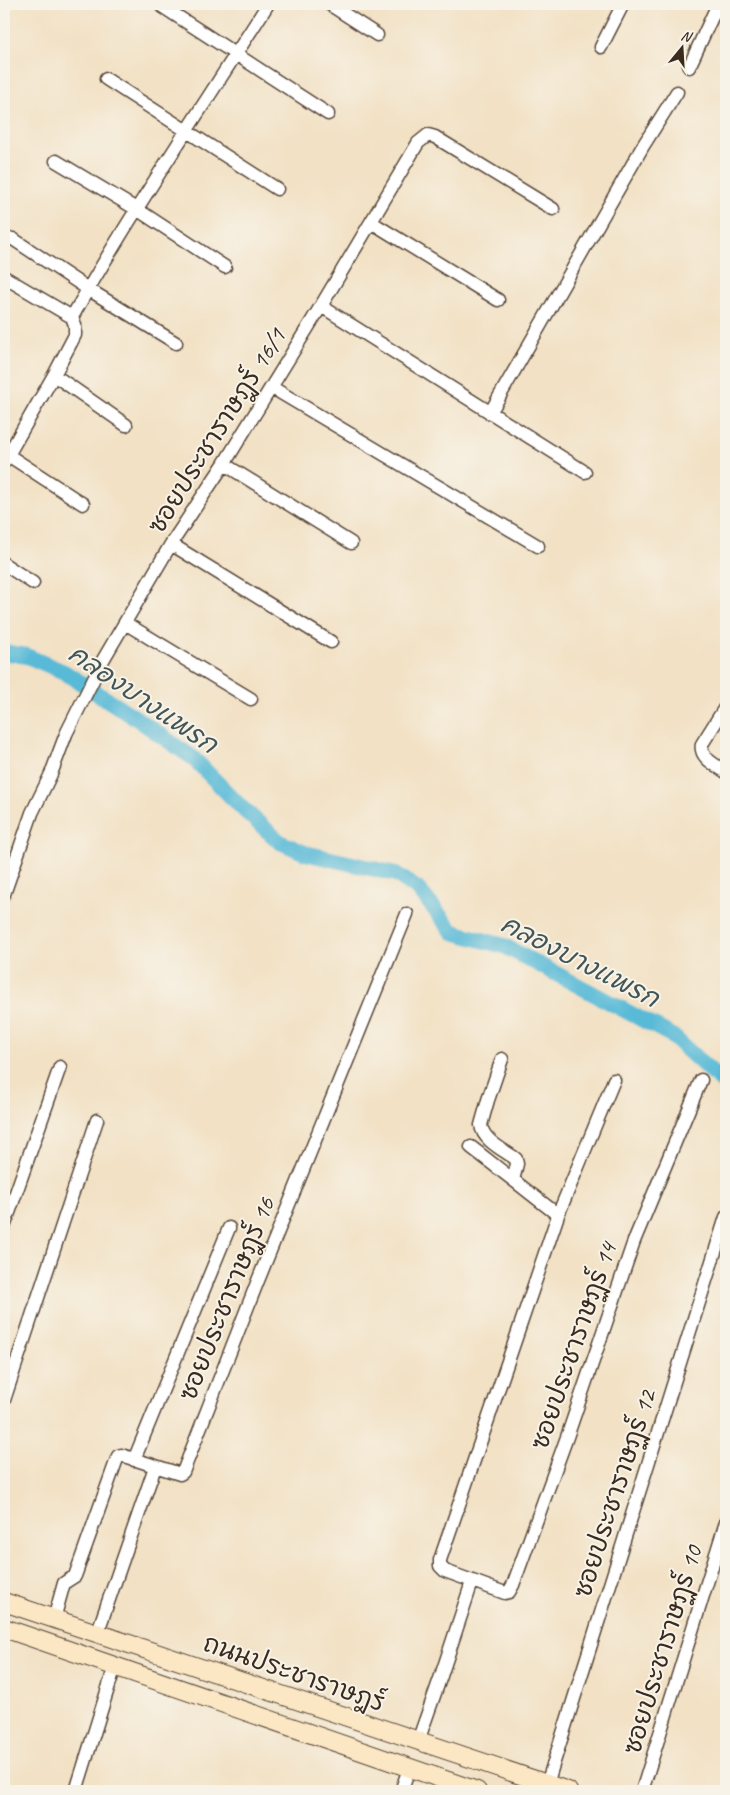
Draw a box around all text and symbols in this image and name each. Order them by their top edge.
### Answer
north arrow [658,22,708,72]
text: N [679,27,695,46]
street label: ซอยประชาราษฎร์ 16/1 [140,321,294,539]
water label: คลองบางแพรก [62,637,225,762]
water label: คลองบางแพรก [496,907,666,1015]
street label: ซอยประชาราษฎร์ 16 [171,1192,283,1405]
street label: ซอยประชาราษฏร์ 14 [523,1236,626,1454]
street label: ซอยประชาราษฏร์ 12 [565,1384,665,1602]
street label: ซอยประชาราษฏร์ 10 [615,1540,711,1758]
street label: ถนนประชาราษฎร์ [199,1626,389,1719]

